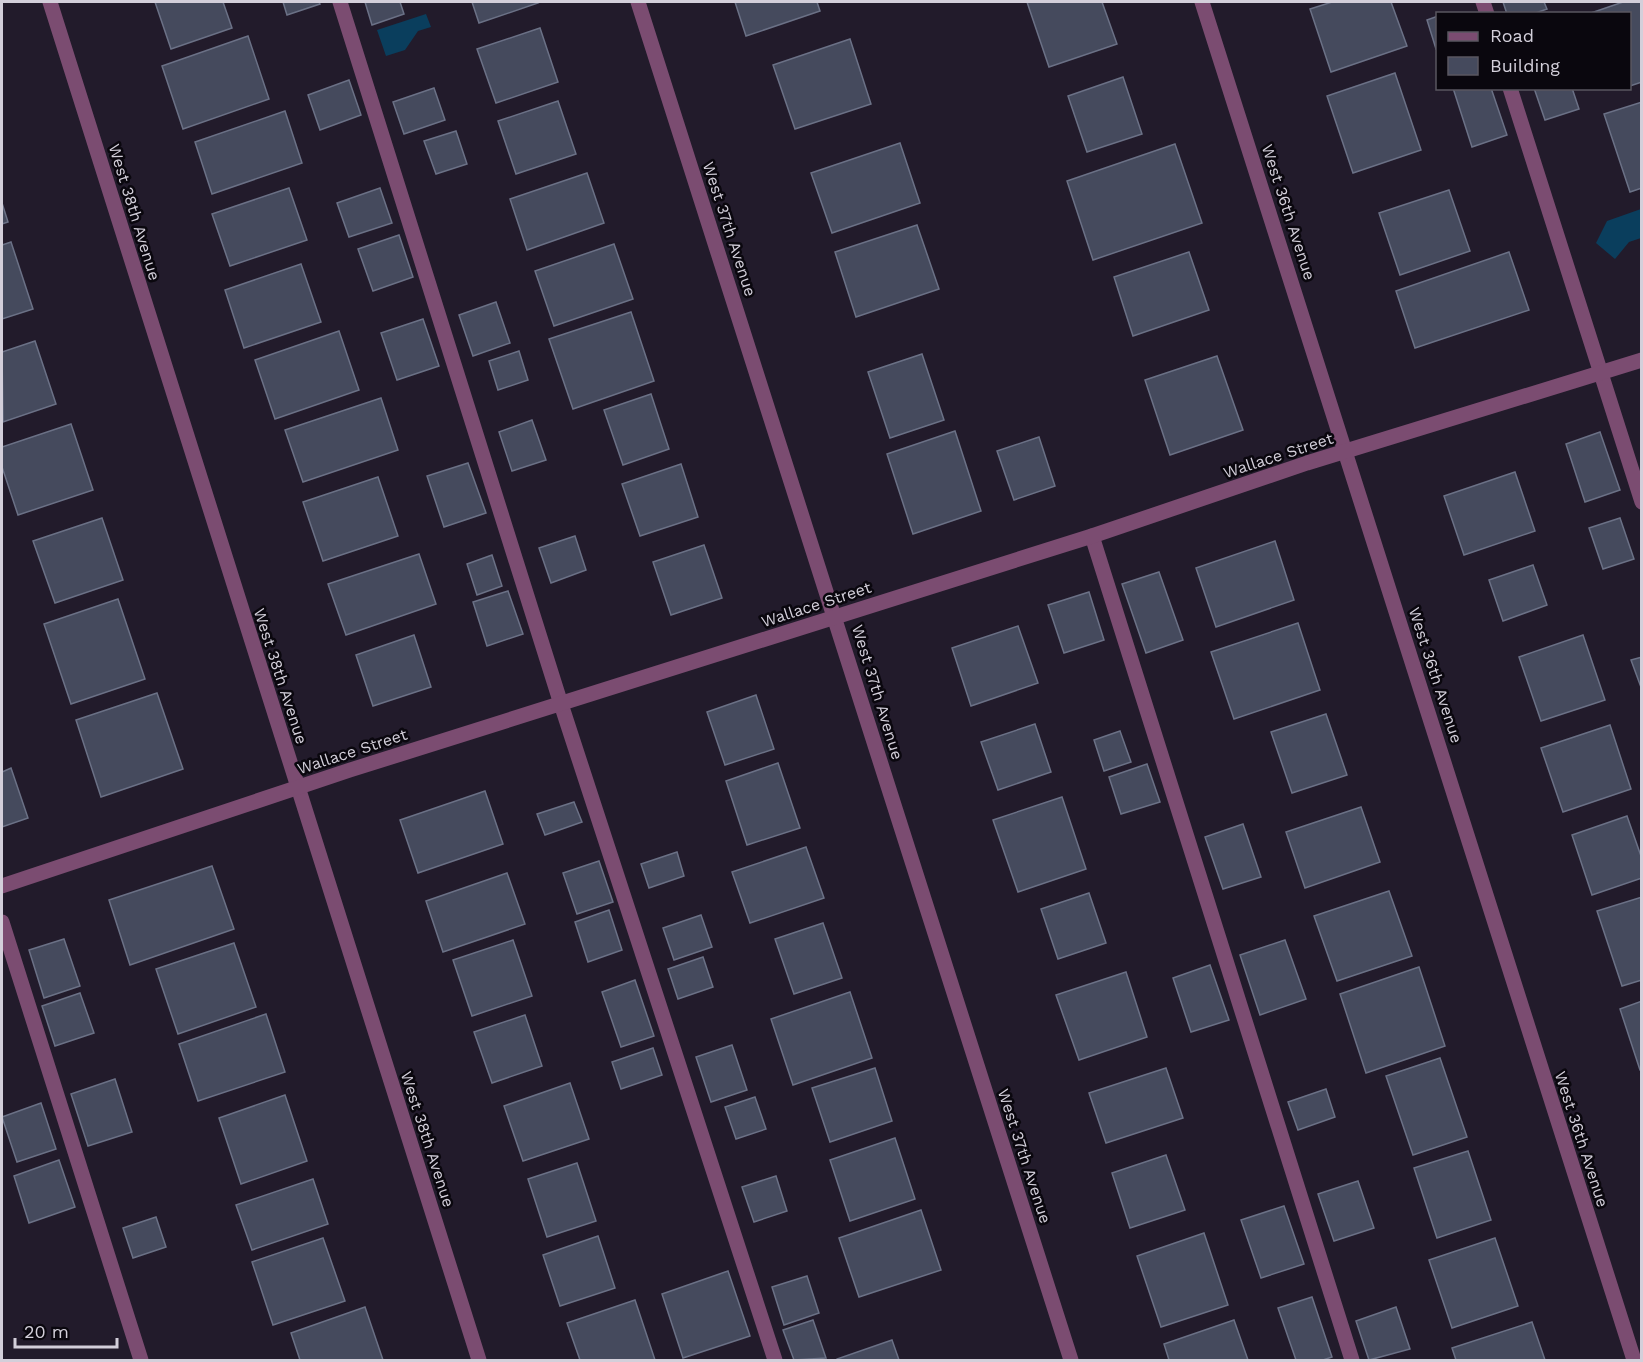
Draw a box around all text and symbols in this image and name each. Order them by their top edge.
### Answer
legend [1436,12,1631,90]
text: Road [1490,25,1534,46]
text: Building [1490,55,1560,76]
street label: West 38th Avenue [105,142,164,283]
street label: West 36th Avenue [1258,142,1319,282]
street label: West 37th Avenue [699,159,760,299]
street label: Wallace Street [1221,429,1336,482]
street label: Wallace Street [759,578,874,631]
street label: West 36th Avenue [1405,605,1466,745]
street label: West 38th Avenue [250,606,311,747]
street label: West 37th Avenue [848,622,907,762]
street label: Wallace Street [295,725,410,778]
street label: West 38th Avenue [397,1069,458,1210]
street label: West 36th Avenue [1551,1069,1612,1209]
street label: West 37th Avenue [994,1086,1055,1226]
scale bar [15,1311,117,1349]
text: 20 m [24,1321,69,1342]

